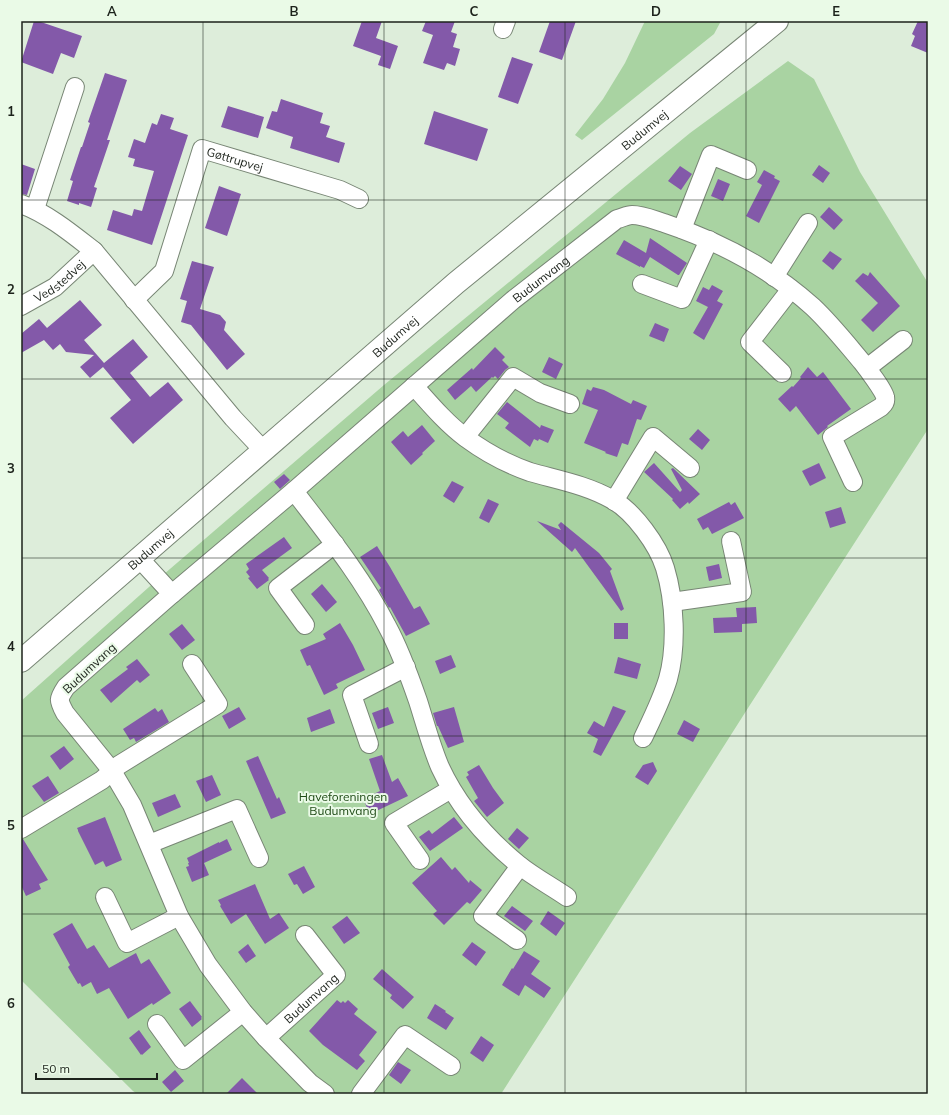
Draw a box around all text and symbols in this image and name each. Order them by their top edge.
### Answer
text: A [107,3,117,19]
text: B [290,3,299,19]
text: C [470,3,479,19]
text: D [651,3,661,19]
text: E [832,3,840,19]
text: 1 [7,103,15,119]
street label: Budumvej [618,106,670,153]
street label: Gøttrupvej [205,143,265,174]
street label: Budumvang [509,252,572,305]
street label: Vedstedvej [31,256,88,305]
text: 2 [7,281,15,297]
street label: Budumvej [369,312,421,360]
text: 3 [7,460,15,476]
street label: Budumvej [124,525,176,573]
text: 4 [7,638,15,654]
street label: Budumvang [59,640,119,696]
park label: Haveforeningen Budumvang [299,789,387,818]
text: 5 [7,817,15,833]
street label: Budumvang [280,970,341,1026]
text: 6 [7,995,15,1011]
scale bar [36,1055,157,1081]
text: 50 m [42,1061,70,1076]

